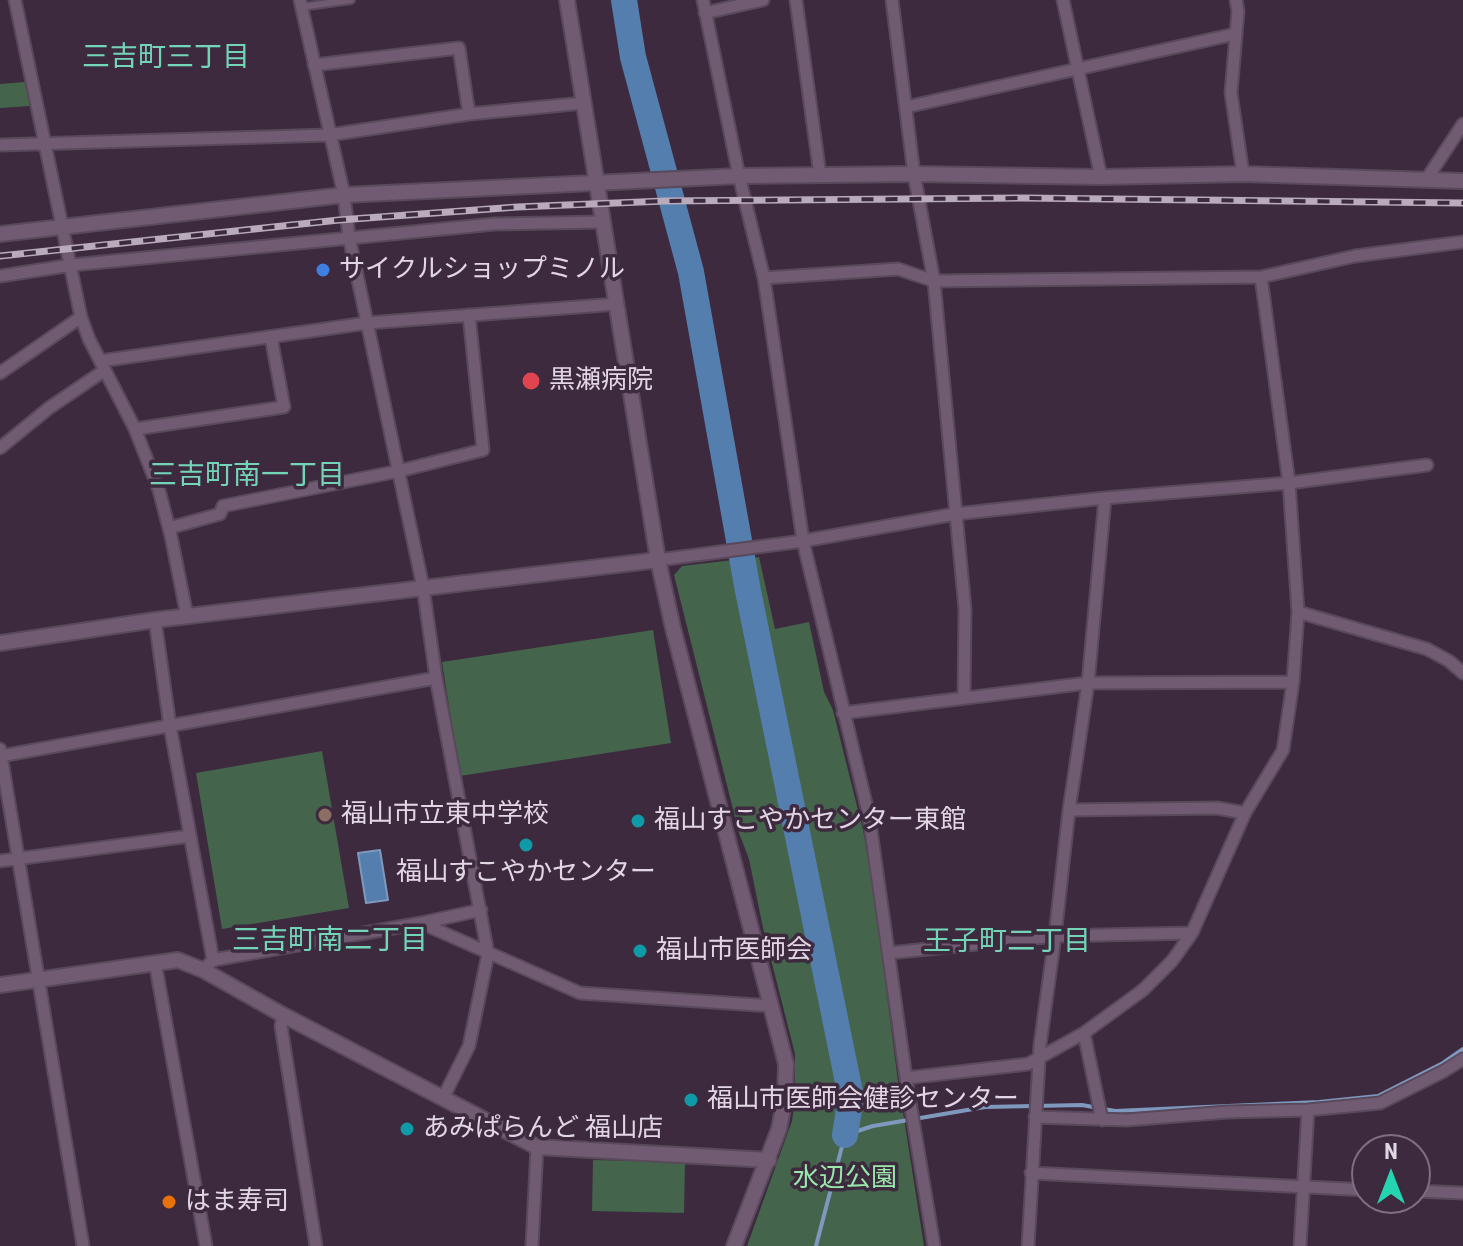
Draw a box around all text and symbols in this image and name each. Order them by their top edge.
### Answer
district label: 三吉町三丁目 [82,42,250,76]
place label: サイクルショップミノル [339,254,625,286]
marker: サイクルショップミノル [314,261,332,279]
place label: 黒瀬病院 [549,365,653,397]
marker: 黒瀬病院 [520,370,542,392]
district label: 三吉町南一丁目 [149,460,345,494]
place label: 福山市立東中学校 [341,799,549,831]
place label: 福山すこやかセンター東館 [654,805,966,837]
marker: 福山市立東中学校 [316,806,334,824]
marker: 福山すこやかセンター東館 [629,812,647,830]
marker: 福山すこやかセンター [517,836,535,854]
place label: 福山すこやかセンター [396,857,656,889]
district label: 三吉町南二丁目 [232,925,428,959]
district label: 王子町二丁目 [923,926,1091,960]
place label: 福山市医師会 [656,935,812,967]
marker: 福山市医師会 [631,942,649,960]
place label: 福山市医師会健診センター [707,1084,1019,1116]
marker: 福山市医師会健診センター [682,1091,700,1109]
place label: あみぱらんど 福山店 [423,1113,663,1145]
marker: あみぱらんど 福山店 [398,1120,416,1138]
north arrow [1351,1134,1431,1214]
text: N [1384,1139,1398,1164]
park label: 水辺公園 [793,1163,897,1195]
place label: はま寿司 [185,1186,289,1218]
marker: はま寿司 [160,1193,178,1211]

